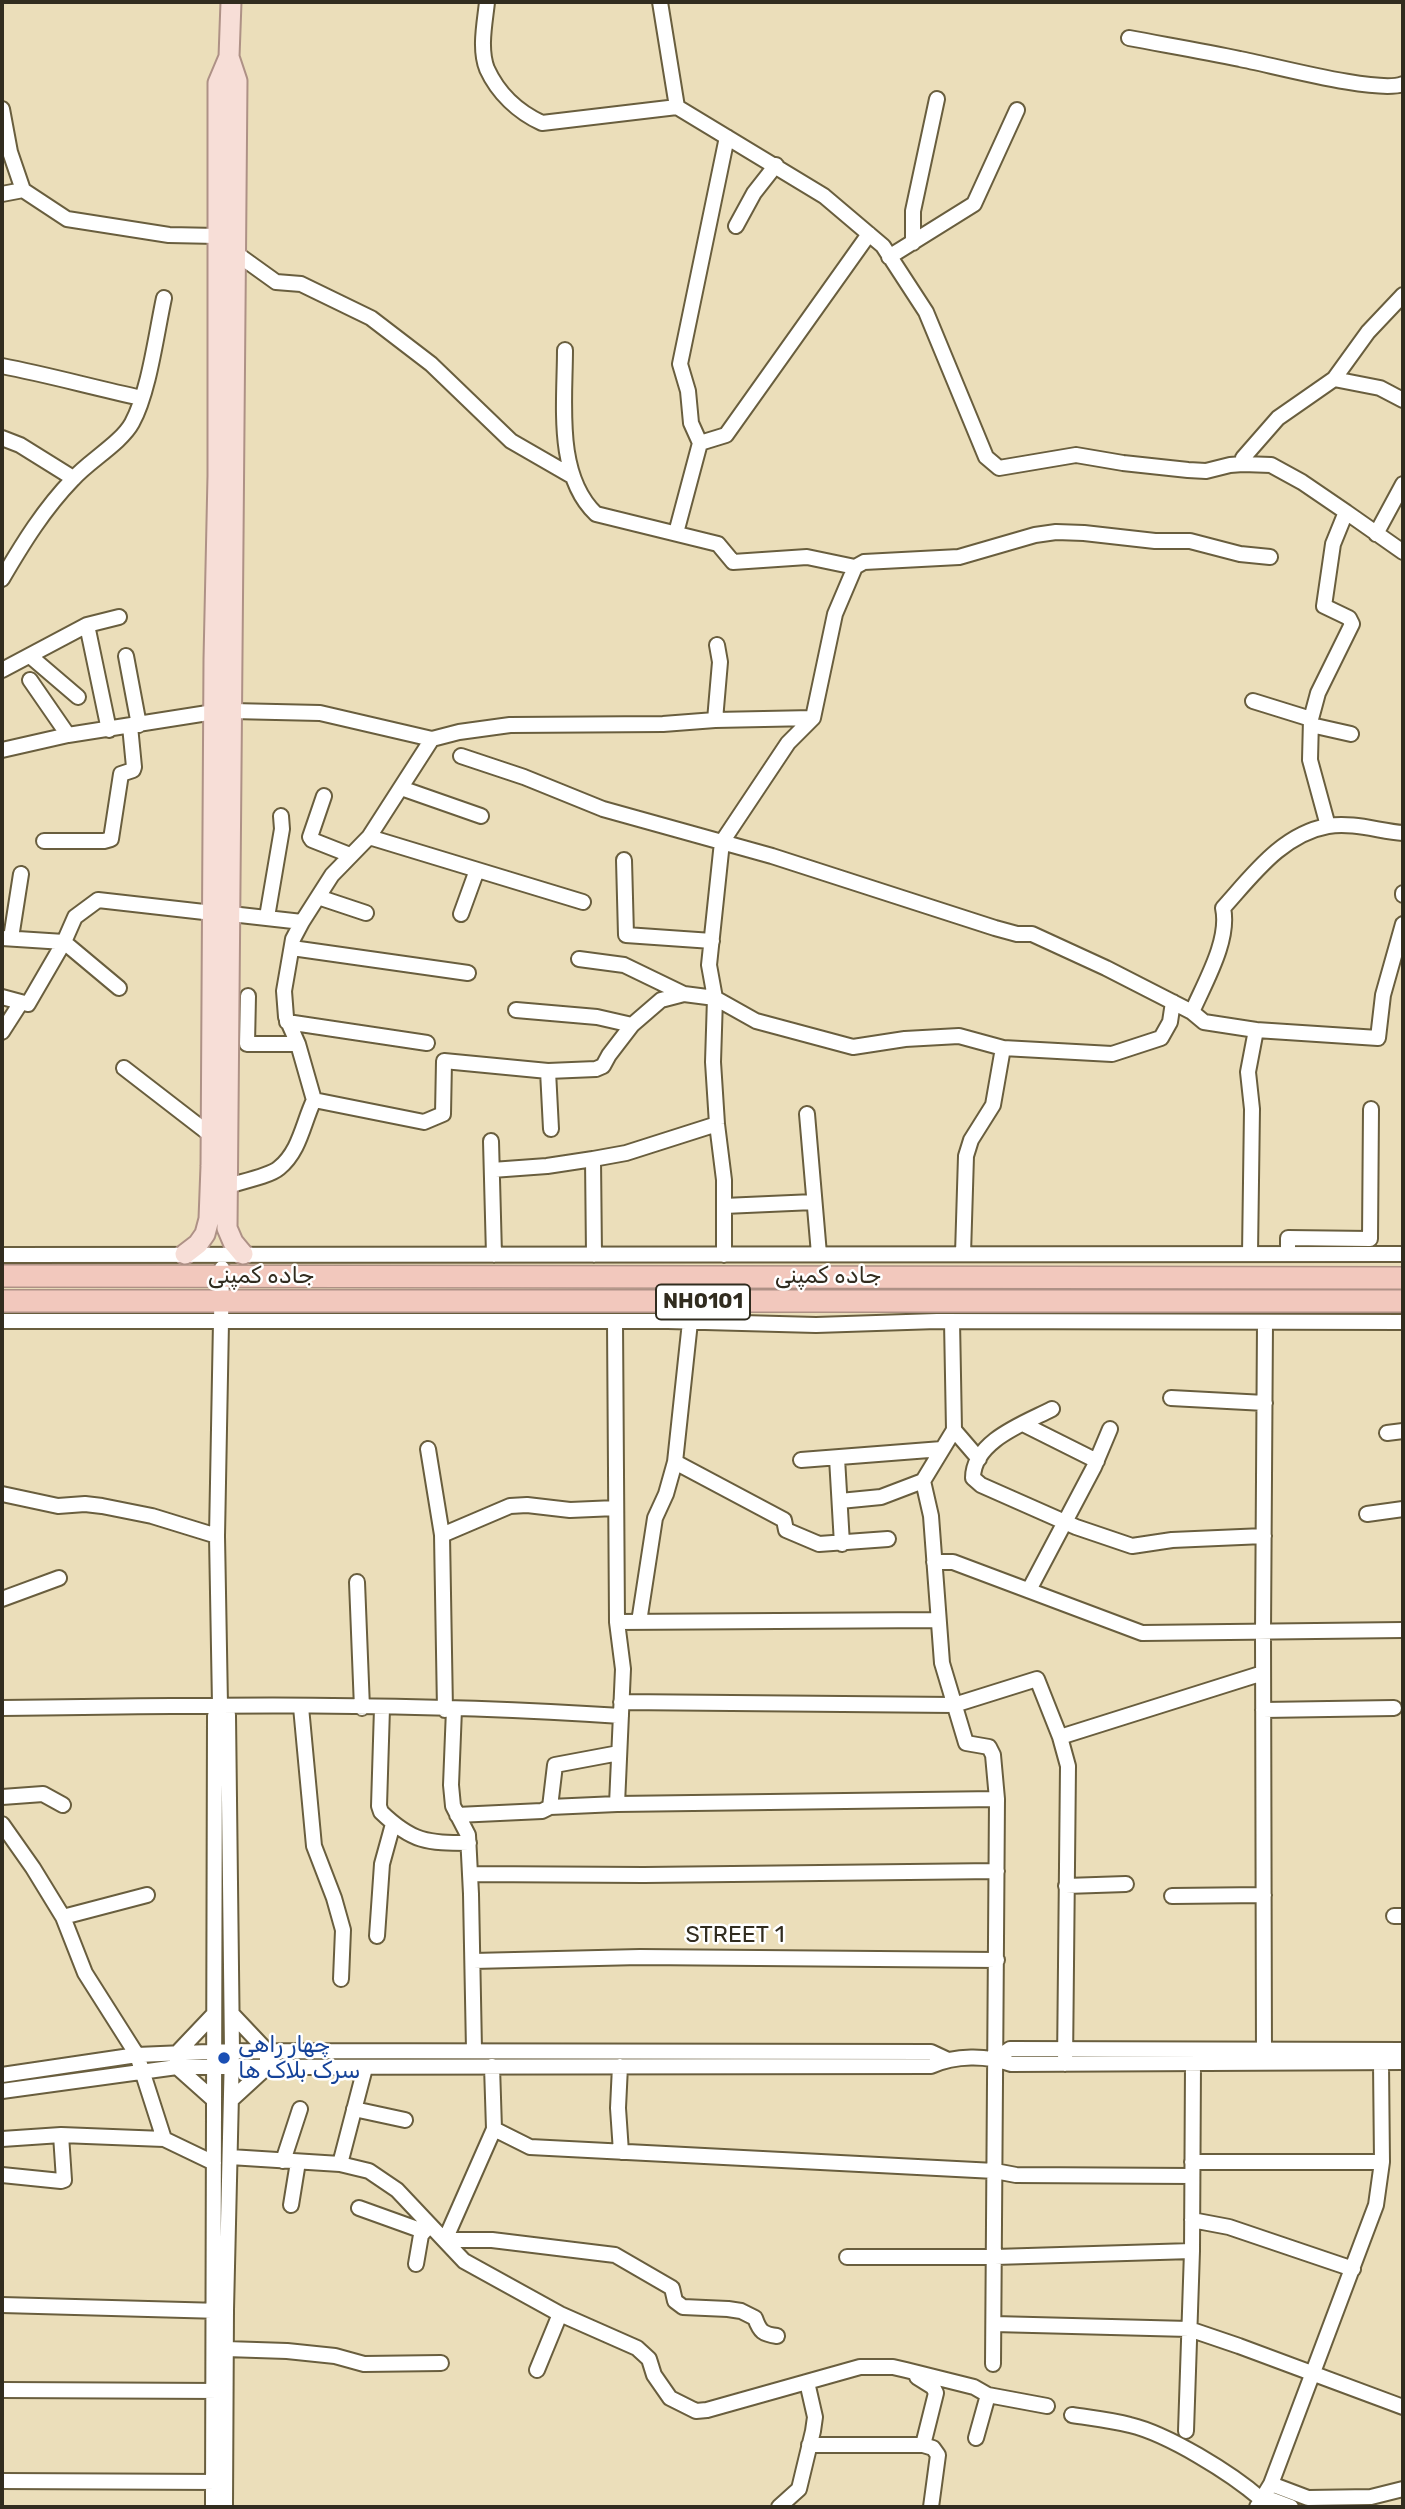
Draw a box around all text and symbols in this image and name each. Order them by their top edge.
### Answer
street label: جاده کمپنی [208,1262,314,1290]
street label: جاده کمپنی [775,1262,881,1290]
road number: NH0101 [656,1284,750,1320]
street label: STREET 1 [685,1921,785,1949]
place label: چهار راهی سرک بلاک ها [238,2031,361,2085]
marker: چهار راهی سرک بلاک ها [216,2050,232,2066]

